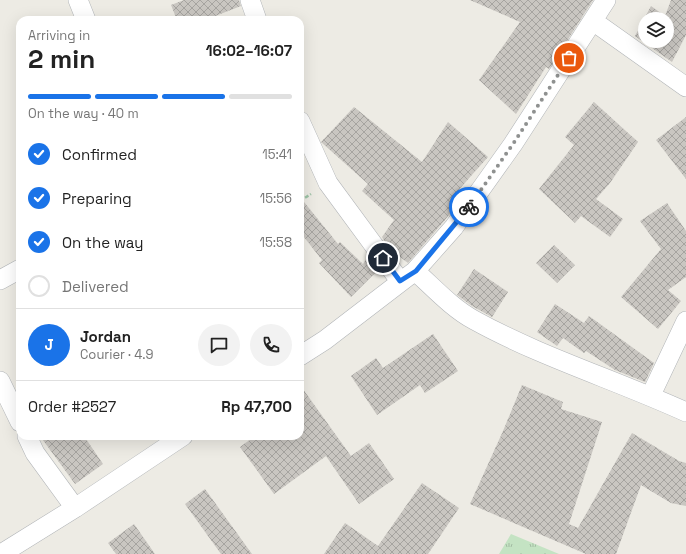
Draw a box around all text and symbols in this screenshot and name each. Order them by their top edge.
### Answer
map controls [638,12,674,48]
button: layers [638,12,674,48]
text: Arriving in [28,27,90,44]
text: 16:02–16:07 [206,41,292,60]
pin [552,41,586,75]
text: 2 min [28,42,95,76]
icon: bag [558,47,580,69]
text: On the way · 40 m [28,105,139,122]
icon: check [28,143,50,165]
text: Confirmed [62,145,137,164]
text: 15:41 [262,146,292,163]
icon: check [28,187,50,209]
courier [449,187,489,227]
text: Preparing [62,189,132,208]
text: 15:56 [260,190,292,207]
icon: bike [458,196,480,218]
icon: check [28,231,50,253]
text: On the way [62,233,143,252]
text: 15:58 [260,234,292,251]
pin [366,241,400,275]
icon: home [372,247,394,269]
text: Delivered [62,277,129,296]
button: chat [198,324,240,366]
button: phone [250,324,292,366]
text: Jordan [80,327,131,346]
text: J [44,335,54,354]
text: Courier · 4.9 [80,346,154,363]
text: Order #2527 [28,397,116,416]
text: Rp 47,700 [221,397,292,416]

